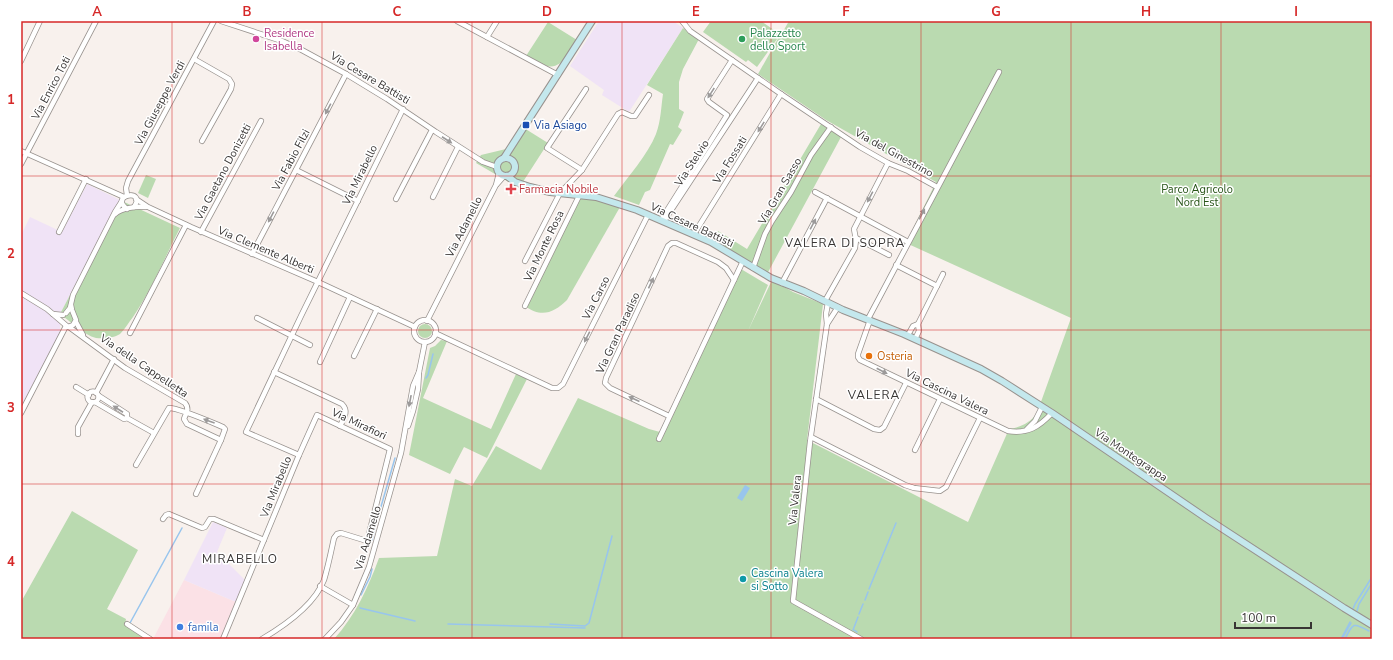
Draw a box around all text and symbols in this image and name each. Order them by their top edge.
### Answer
text: A [92,3,102,21]
text: B [243,3,252,21]
text: C [393,3,402,21]
text: D [542,3,552,21]
text: E [692,3,700,21]
text: F [842,3,850,21]
text: G [991,3,1001,21]
text: H [1141,3,1151,21]
text: I [1294,3,1298,21]
place label: Residence Isabella [264,26,314,54]
place label: Palazzetto dello Sport [750,26,805,54]
marker: Residence Isabella [251,34,261,44]
marker: Palazzetto dello Sport [737,34,747,44]
street label: Via Cesare Battisti [327,48,413,108]
street label: Via Enrico Toti [27,54,74,123]
street label: Via Giuseppe Verdi [131,58,189,149]
one-way arrow [707,87,715,98]
text: 1 [7,91,15,109]
one-way arrow [325,103,331,115]
place label: Via Asiago [533,118,587,133]
marker: Via Asiago [521,120,531,130]
street label: Via Gaetano Donizetti [191,121,255,224]
one-way arrow [757,121,764,133]
street label: Via del Ginestrino [851,125,936,181]
street label: Via Fabio Filzi [268,127,314,194]
street label: Via Fossati [709,133,751,188]
one-way arrow [442,136,452,144]
street label: Via Stelvio [671,137,713,190]
street label: Via Mirabello [339,142,381,209]
street label: Via Gran Sasso [754,155,805,228]
place label: Farmacia Nobile [519,182,599,197]
park label: Parco Agricolo Nord Est [1161,182,1233,210]
marker: Farmacia Nobile [506,184,516,194]
one-way arrow [867,191,873,203]
street label: Via Adamello [442,194,486,261]
street label: Via Cesare Battisti [647,199,736,251]
street label: Via Monte Rosa [520,208,568,285]
one-way arrow [919,209,926,220]
one-way arrow [268,211,275,223]
one-way arrow [810,218,817,230]
street label: Via Clemente Alberti [215,223,317,277]
district label: VALERA DI SOPRA [784,235,905,251]
text: 2 [7,245,15,263]
street label: Via Carso [578,274,613,323]
one-way arrow [648,277,654,288]
street label: Via Gran Paradiso [592,290,643,377]
street label: Via della Cappelletta [96,330,191,401]
one-way arrow [584,331,590,343]
place label: Osteria [877,349,913,364]
marker: Osteria [864,351,874,361]
street label: Via Cascina Valera [902,365,991,419]
one-way arrow [876,368,888,374]
district label: VALERA [847,387,900,403]
one-way arrow [406,395,412,407]
one-way arrow [628,396,640,402]
text: 3 [7,399,15,417]
street label: Via Mirafiori [328,404,389,443]
one-way arrow [112,405,124,412]
one-way arrow [202,418,214,424]
street label: Via Montegrappa [1091,424,1171,485]
street label: Via Mirabello [256,454,295,521]
street label: Via Valera [785,474,805,527]
street label: Via Adamello [351,504,385,573]
district label: MIRABELLO [202,551,278,567]
text: 4 [7,553,15,571]
place label: Cascina Valera si Sotto [751,566,824,594]
marker: Cascina Valera si Sotto [738,574,748,584]
scale bar [1235,604,1311,630]
text: 100 m [1241,610,1276,626]
place label: famila [188,620,219,635]
marker: famila [175,622,185,632]

